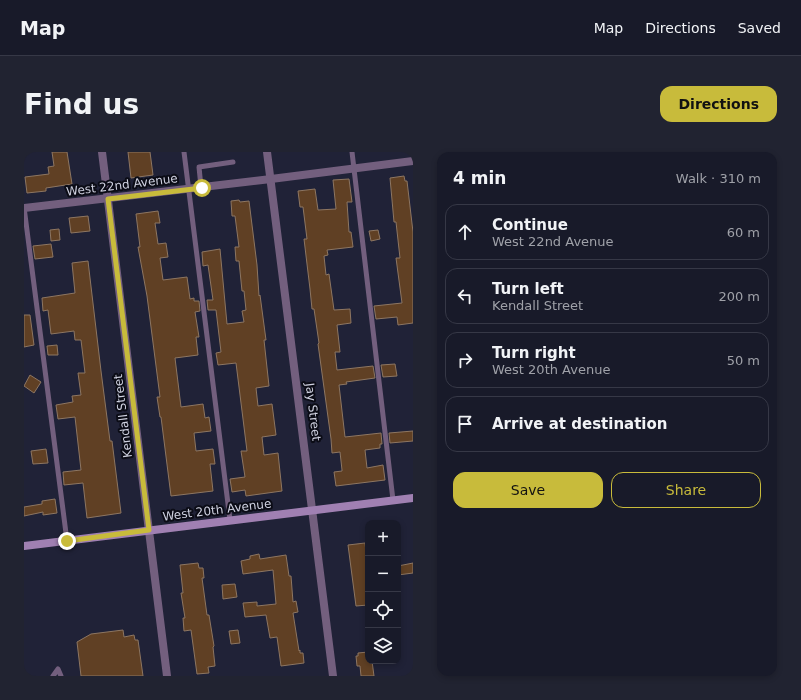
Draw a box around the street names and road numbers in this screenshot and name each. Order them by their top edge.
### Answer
street label: West 22nd Avenue [65,171,179,199]
street label: Kendall Street [111,373,135,459]
street label: Jay Street [302,381,324,442]
street label: West 20th Avenue [162,496,272,524]

